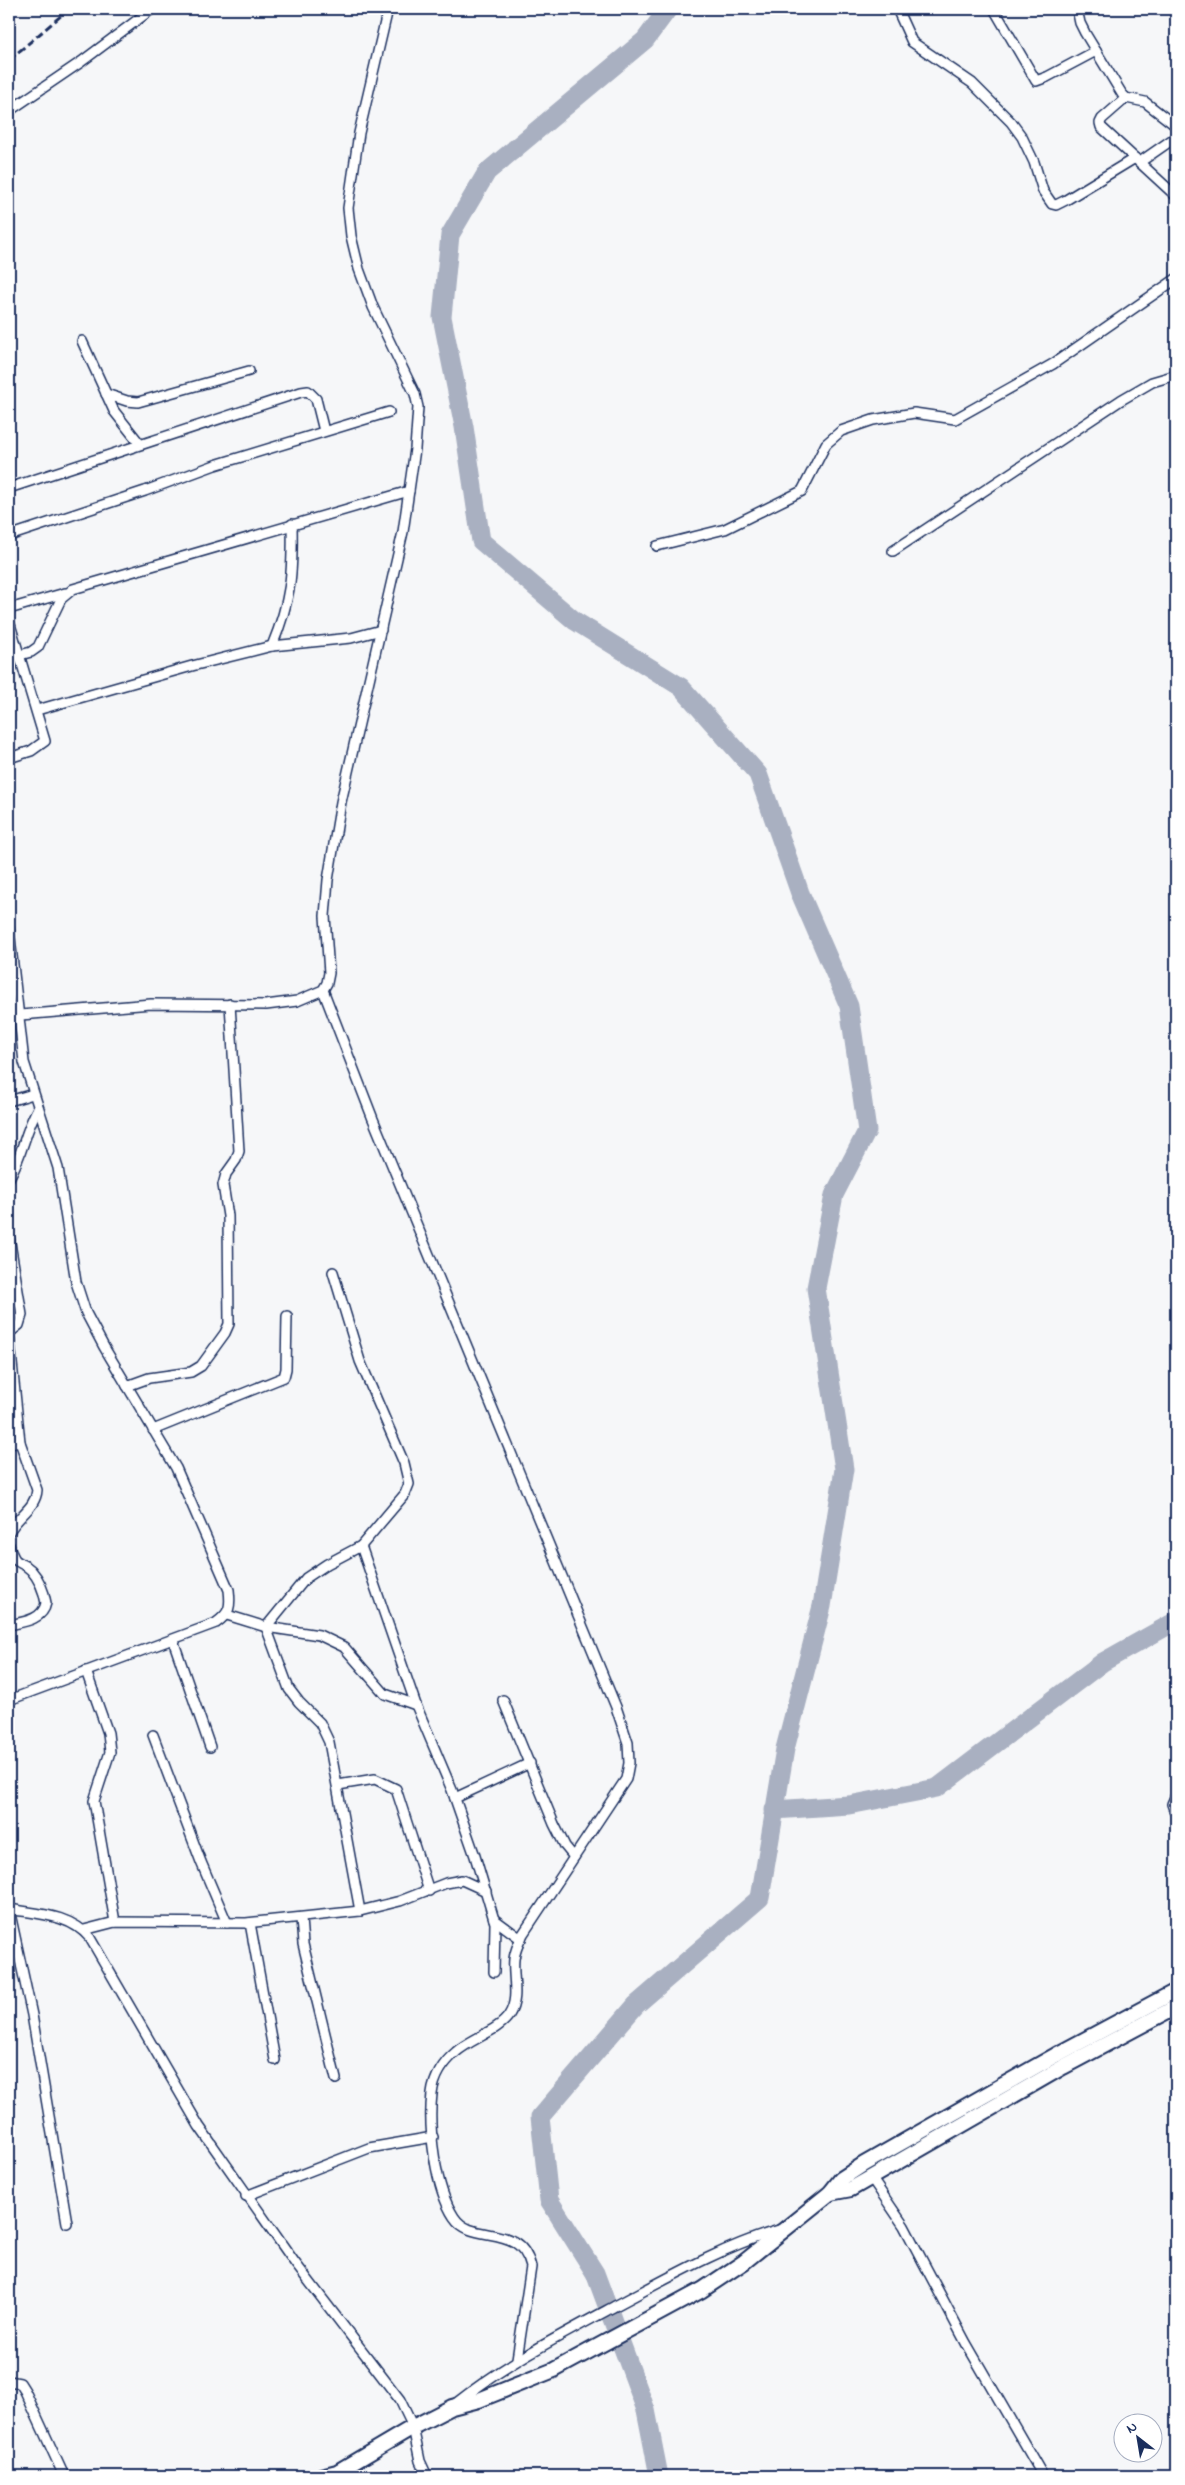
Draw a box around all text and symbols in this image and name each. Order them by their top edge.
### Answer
north arrow [1112,2412,1162,2462]
text: N [1123,2417,1142,2440]

